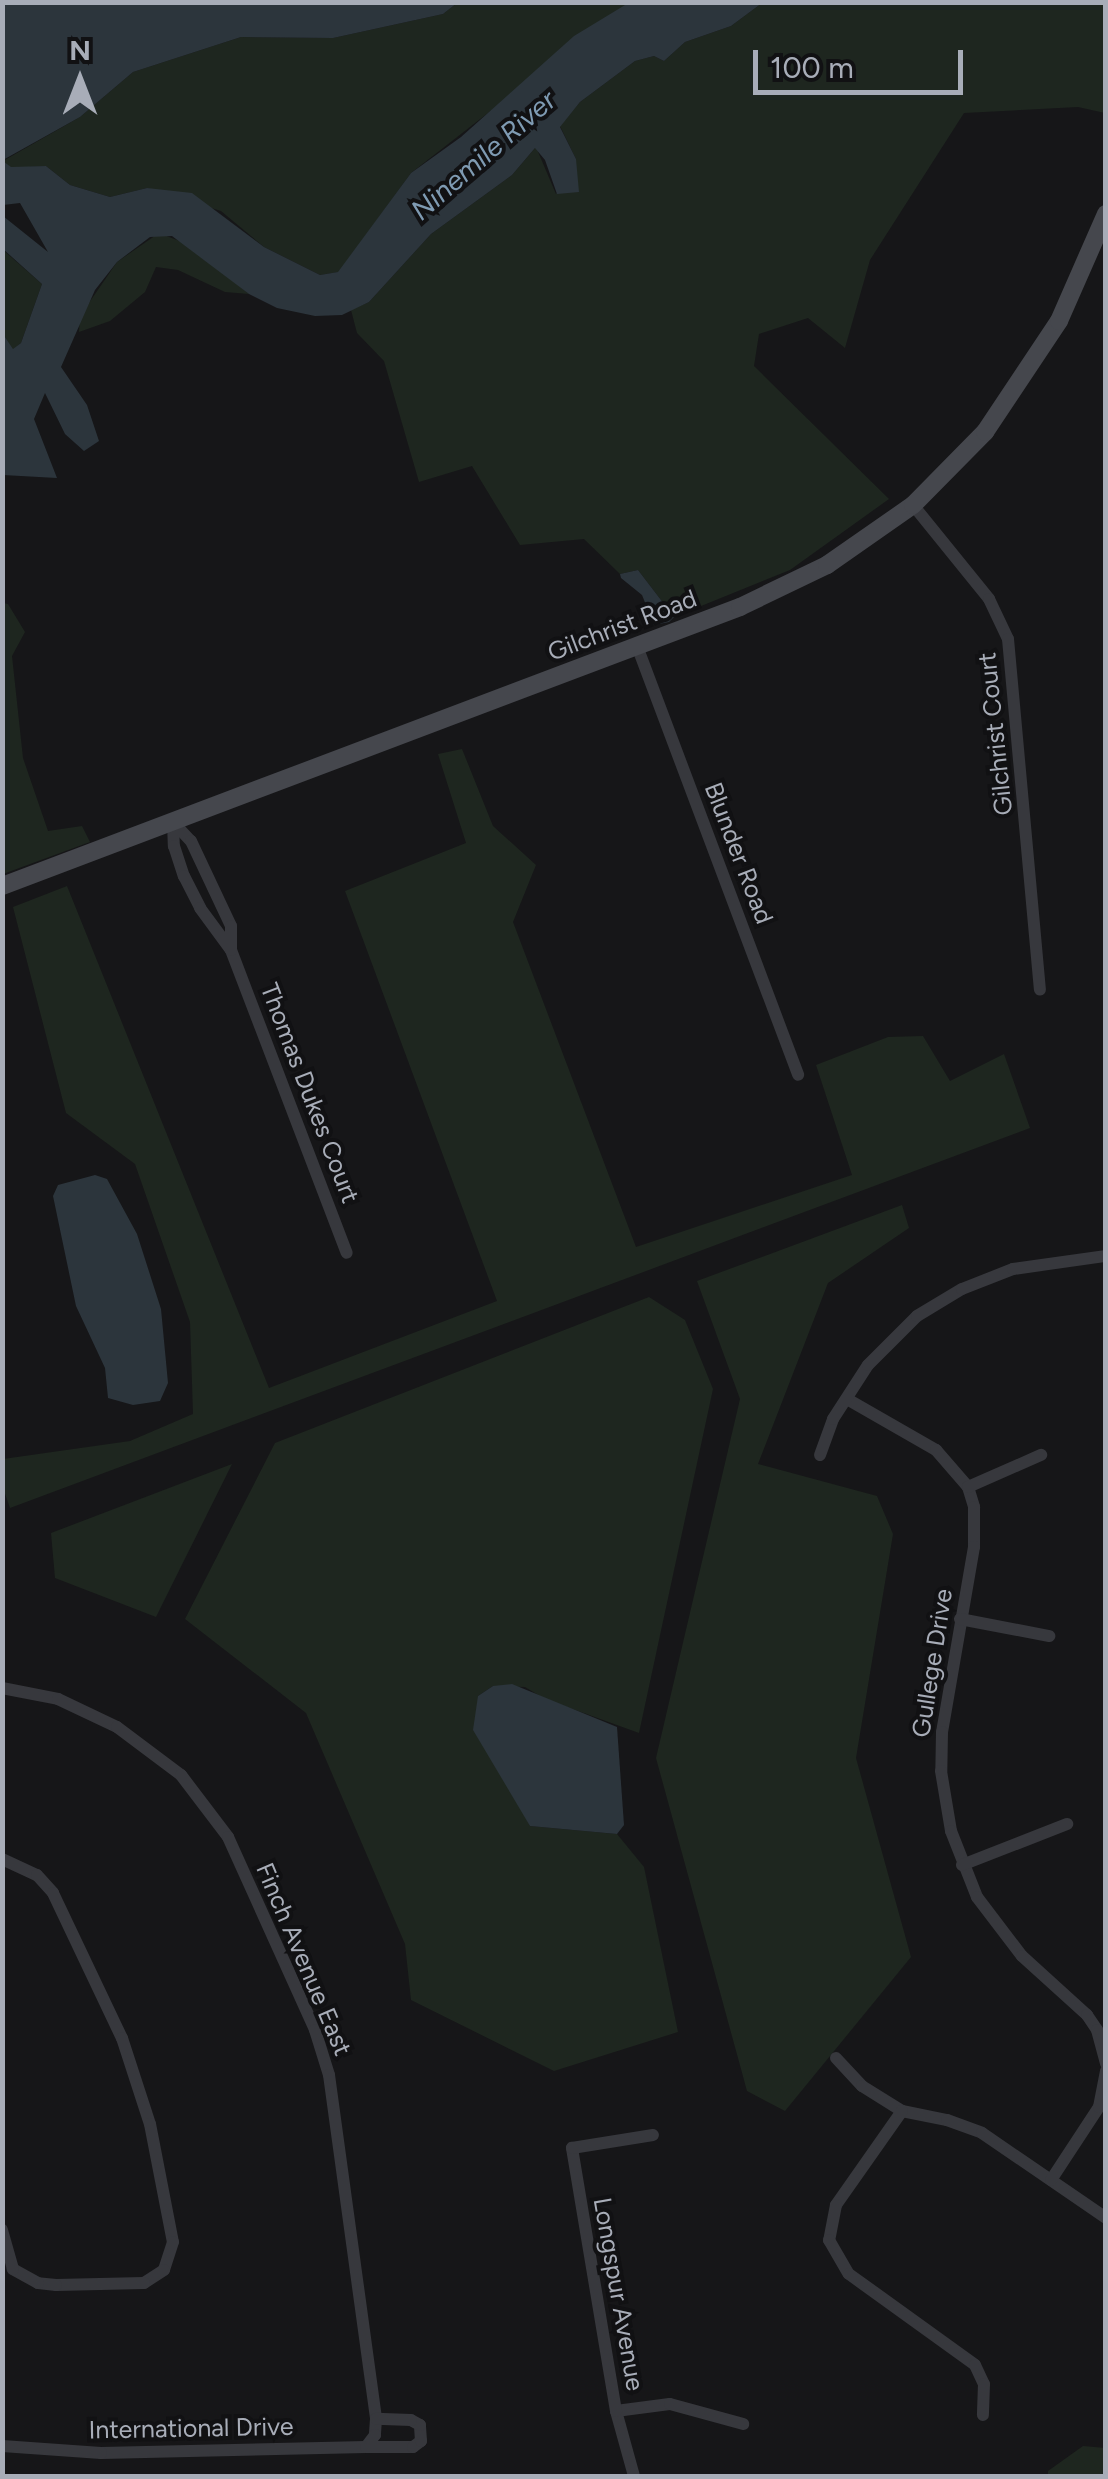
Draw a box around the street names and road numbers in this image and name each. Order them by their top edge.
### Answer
street label: Gilchrist Road [543,583,701,667]
street label: Gilchrist Court [972,651,1018,817]
street label: Blunder Road [698,778,780,928]
street label: Thomas Dukes Court [254,979,366,1207]
street label: Gullege Drive [905,1587,959,1739]
street label: Finch Avenue East [250,1858,358,2060]
street label: Longspur Avenue [587,2195,651,2393]
street label: International Drive [88,2411,294,2445]

